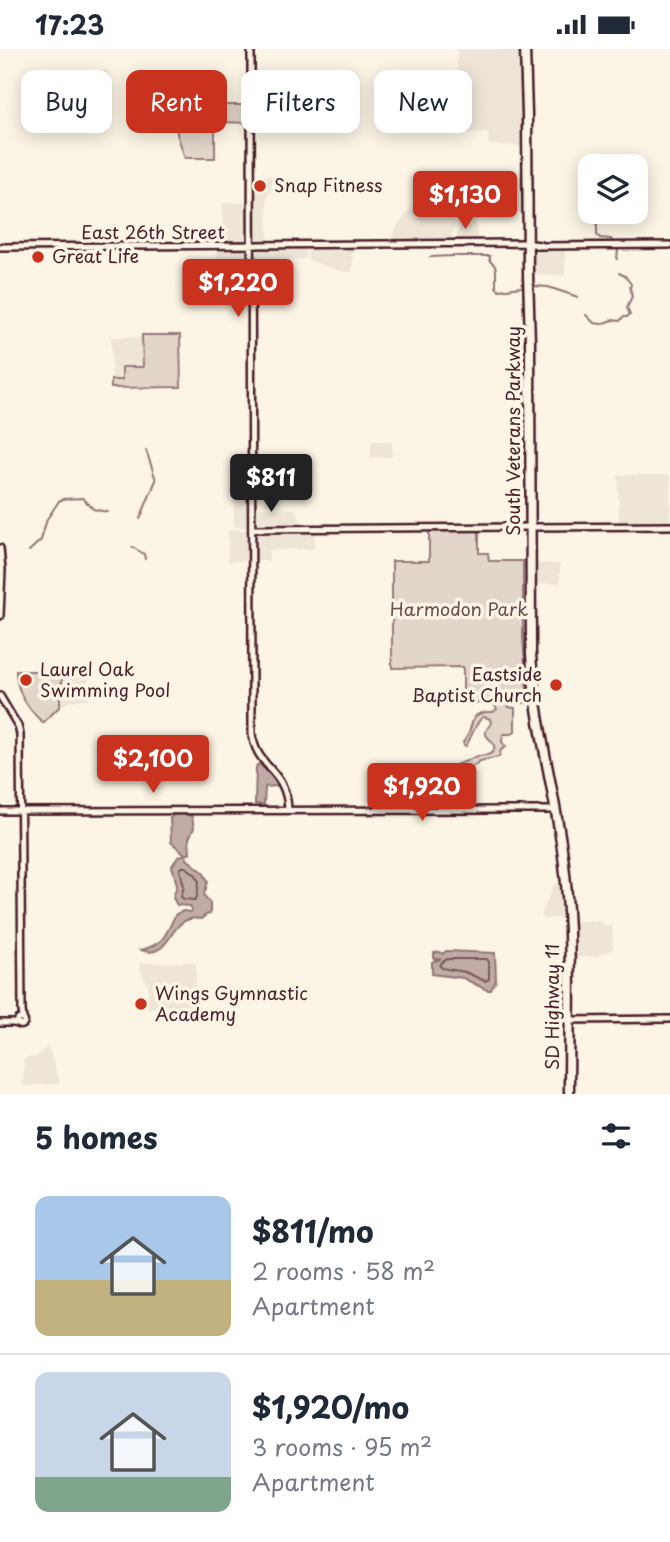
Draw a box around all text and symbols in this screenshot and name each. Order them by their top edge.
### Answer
text: 17:23 [35,5,104,44]
chip: Buy [21,70,112,133]
chip: Rent [126,70,227,133]
chip: Filters [241,70,360,133]
chip: New [374,70,472,133]
map controls [578,154,648,224]
button: layers [578,154,648,224]
place label: Snap Fitness [274,171,382,198]
pin: $1,130 [408,171,522,231]
text: $1,130 [429,176,501,211]
marker: Snap Fitness [252,178,268,194]
street label: East 26th Street [81,218,225,245]
place label: Great Life [52,242,139,269]
marker: Great Life [30,249,46,265]
pin: $1,220 [181,259,295,319]
text: $1,220 [198,264,278,299]
street label: South Veterans Parkway [499,326,526,536]
pin: $811 [230,455,312,514]
text: $811 [246,459,296,494]
park label: Harmodon Park [390,595,528,622]
place label: Laurel Oak Swimming Pool [40,655,170,703]
place label: Eastside Baptist Church [412,660,542,708]
marker: Laurel Oak Swimming Pool [18,672,34,688]
marker: Eastside Baptist Church [548,677,564,693]
pin: $2,100 [96,735,210,795]
text: $2,100 [113,740,193,775]
pin: $1,920 [365,763,479,823]
text: $1,920 [383,768,461,803]
street label: SD Highway 11 [538,944,565,1070]
place label: Wings Gymnastic Academy [155,979,308,1027]
marker: Wings Gymnastic Academy [133,996,149,1012]
text: 5 homes [35,1114,158,1159]
icon: filters [597,1117,635,1155]
text: $811/mo [252,1208,374,1253]
icon: home [91,1224,175,1308]
text: 2 rooms · 58 m² [252,1253,435,1288]
text: Apartment [252,1288,375,1323]
text: $1,920/mo [252,1384,409,1429]
icon: home [91,1400,175,1484]
text: 3 rooms · 95 m² [252,1429,432,1464]
text: Apartment [252,1464,375,1499]

